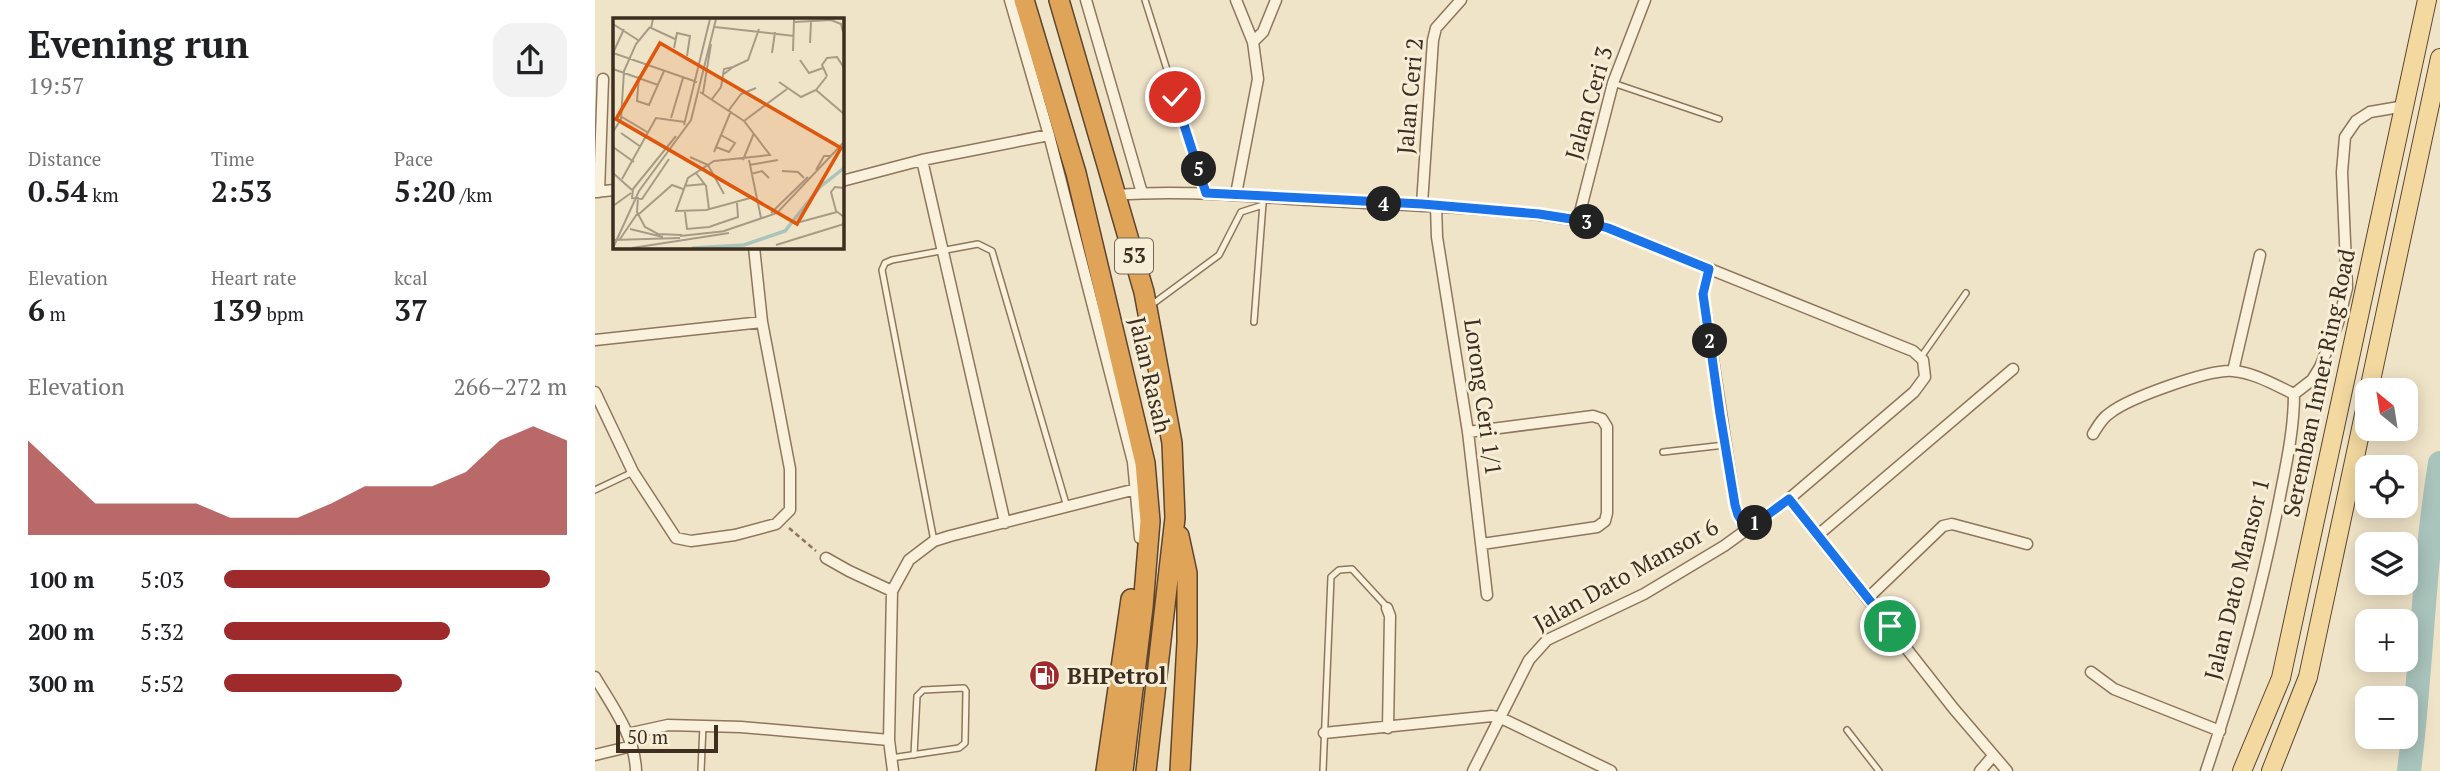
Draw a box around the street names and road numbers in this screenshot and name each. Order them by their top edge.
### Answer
street label: Jalan Ceri 2 [1389,36,1430,155]
street label: Jalan Ceri 3 [1558,43,1620,163]
road number: 53 [1115,238,1153,274]
street label: Seremban Inner Ring Road [2275,246,2362,520]
street label: Jalan Rasah [1122,314,1179,437]
street label: Lorong Ceri 1/1 [1457,317,1510,477]
street label: Jalan Dato Mansor 1 [2196,475,2277,683]
street label: Jalan Dato Mansor 6 [1528,511,1724,638]

